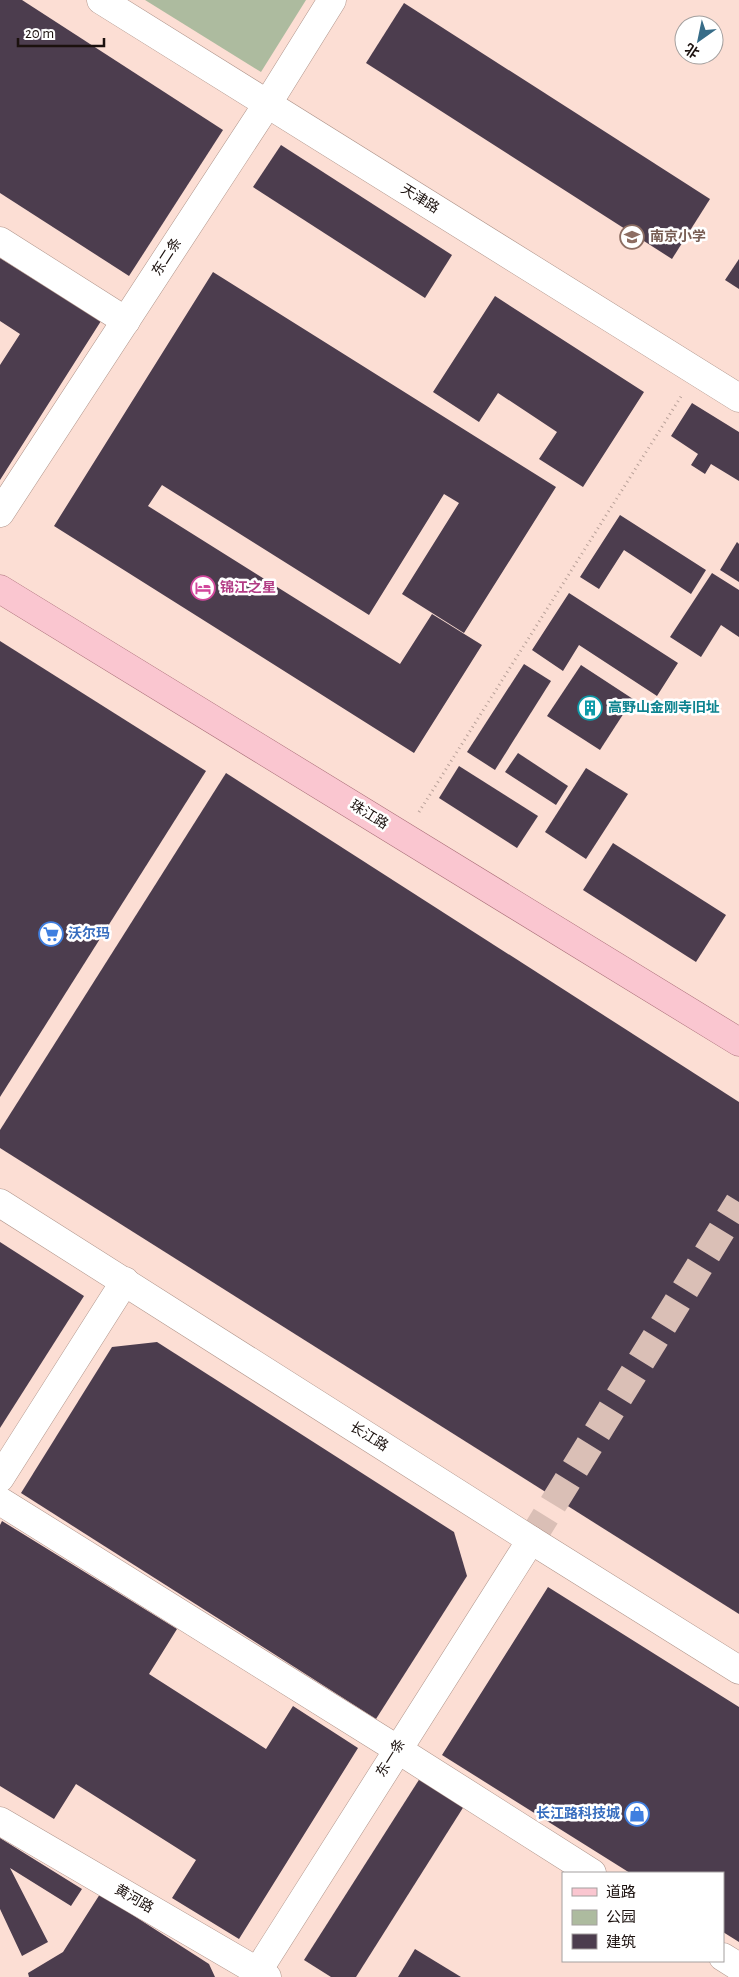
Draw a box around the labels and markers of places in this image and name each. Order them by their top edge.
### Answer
school or university icon: 南京小学 [619,224,645,250]
place label: 南京小学 [650,228,706,244]
hotel icon: 锦江之星 [190,575,216,601]
place label: 锦江之星 [220,579,276,595]
building icon: 高野山金刚寺旧址 [577,695,603,721]
place label: 高野山金刚寺旧址 [608,700,720,715]
supermarket icon: 沃尔玛 [38,921,64,947]
place label: 沃尔玛 [68,926,110,941]
shop icon: 长江路科技城 [624,1801,650,1827]
place label: 长江路科技城 [536,1805,620,1821]

